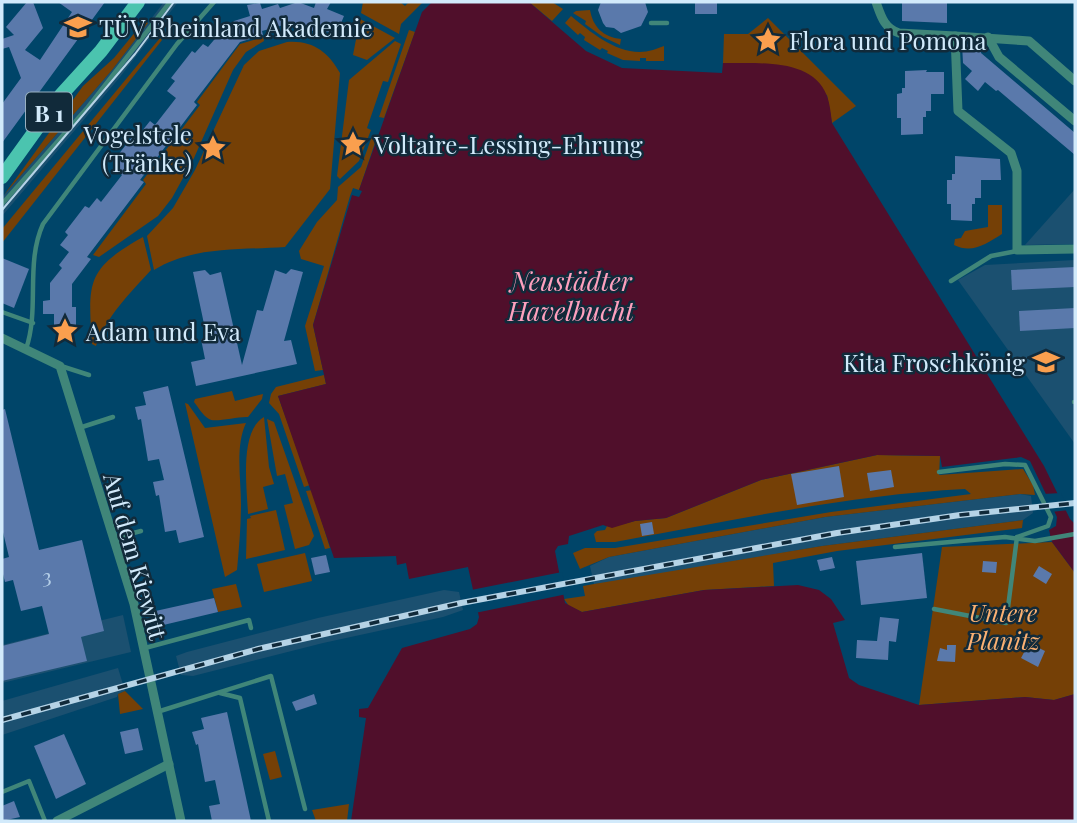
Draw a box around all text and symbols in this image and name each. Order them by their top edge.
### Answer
place label: TÜV Rheinland Akademie [99,11,373,43]
school or university icon: TÜV Rheinland Akademie [63,12,93,42]
place label: Flora und Pomona [789,24,986,56]
place icon: Flora und Pomona [753,25,783,55]
road number: B 1 [26,92,72,132]
place label: Vogelstele (Tränke) [83,118,192,178]
place label: Voltaire-Lessing-Ehrung [373,128,643,160]
place icon: Voltaire-Lessing-Ehrung [338,129,368,159]
place icon: Vogelstele (Tränke) [198,133,228,163]
water label: Neustädter Havelbucht [507,263,636,328]
place label: Adam und Eva [85,315,241,347]
place icon: Adam und Eva [50,316,80,346]
place label: Kita Froschkönig [843,346,1025,378]
school or university icon: Kita Froschkönig [1031,347,1061,377]
street label: Auf dem Kiewitt [97,468,175,644]
house number: 3 [42,561,52,589]
park label: Untere Planitz [965,596,1041,656]

